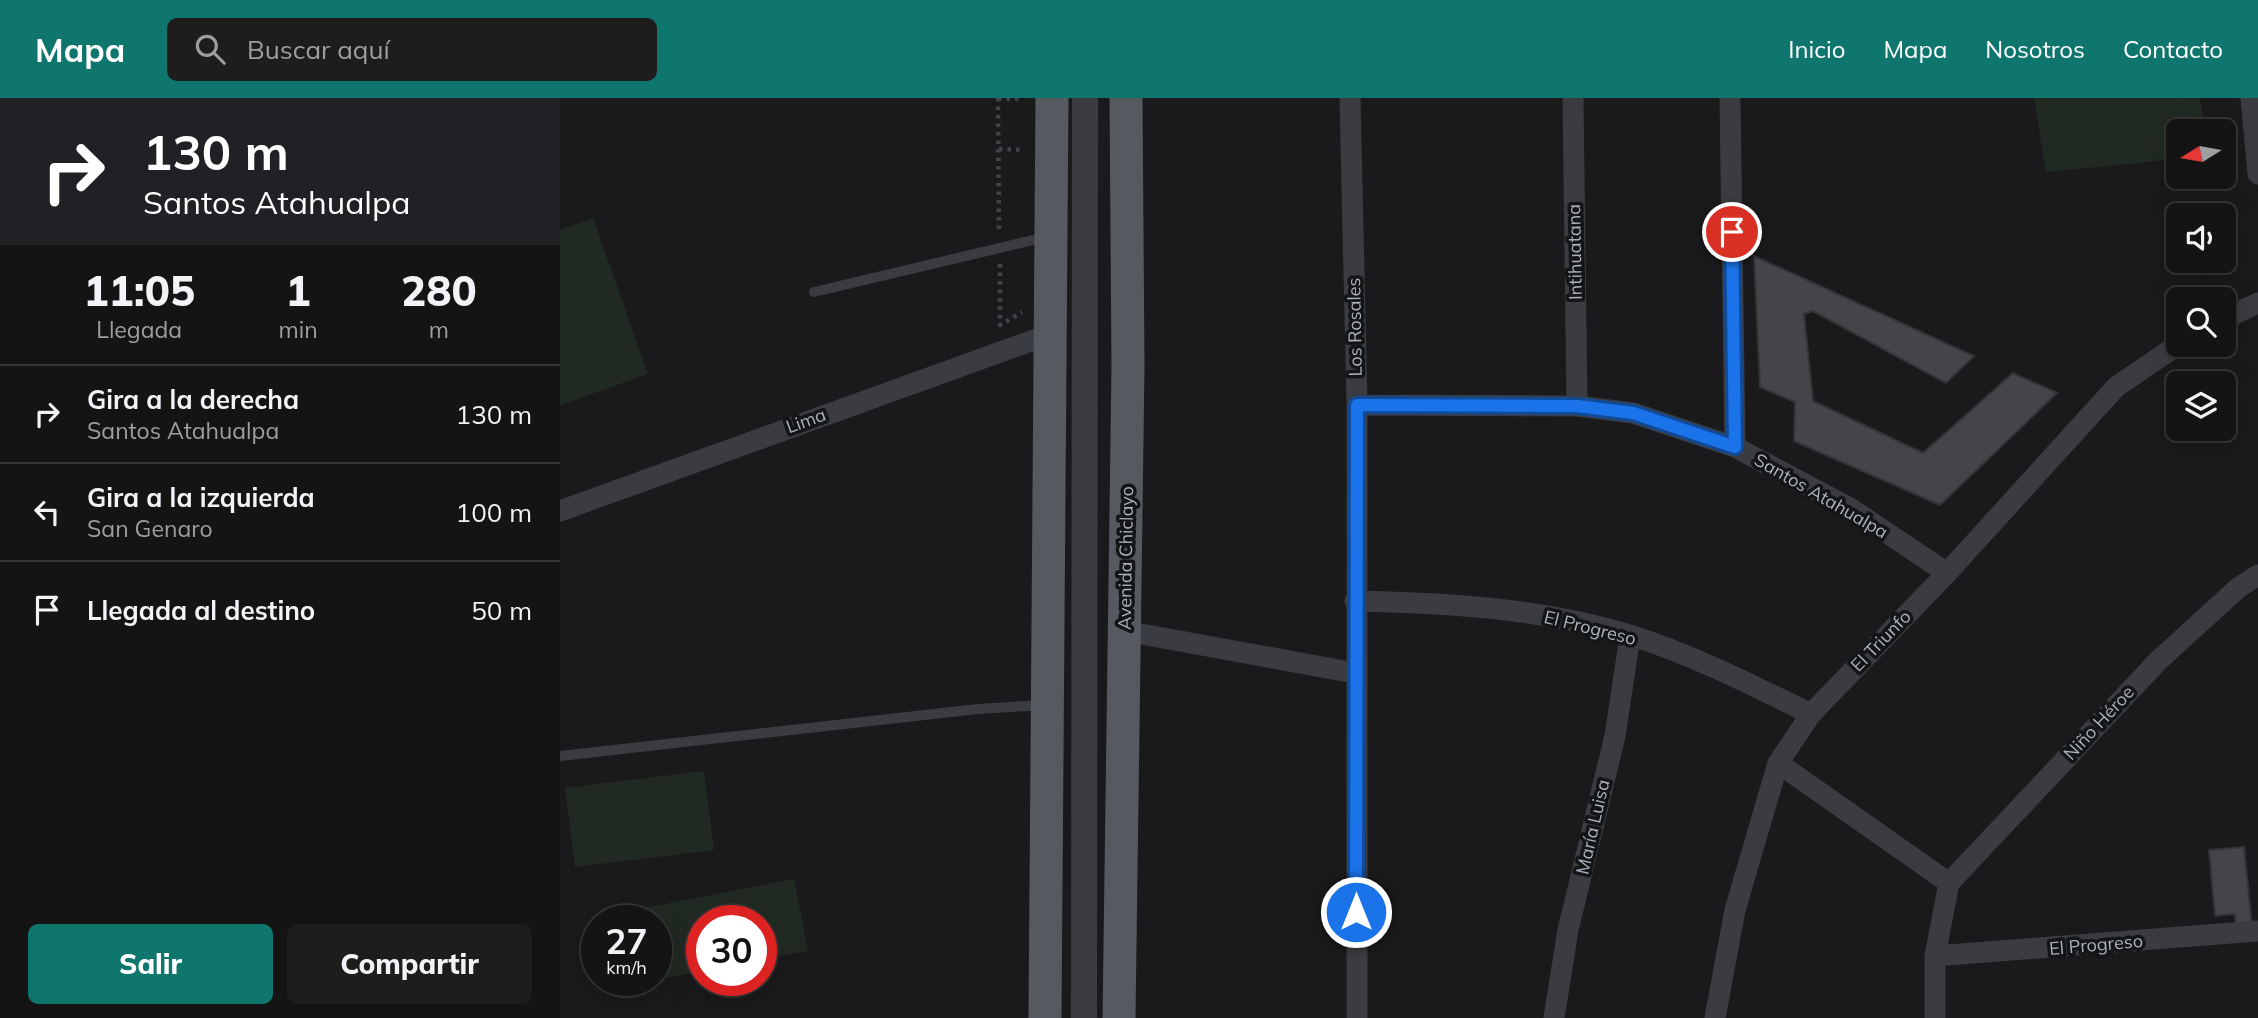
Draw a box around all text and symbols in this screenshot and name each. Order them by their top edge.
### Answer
search box [167,18,657,81]
text: Mapa [35,29,125,70]
icon: search [191,30,229,68]
text: Buscar aquí [247,33,390,66]
text: Inicio [1788,34,1845,64]
text: Mapa [1883,34,1947,64]
text: Nosotros [1985,34,2085,64]
text: Contacto [2123,34,2223,64]
north arrow [2166,119,2236,189]
map controls [2166,119,2236,441]
text: 130 m [143,121,289,182]
icon: right [28,126,119,217]
text: Santos Atahualpa [143,182,410,222]
pin [1702,202,1762,262]
button: sound [2166,203,2236,273]
street label: Intihuatana [1562,204,1587,300]
icon: arrive [1713,213,1751,251]
text: 11:05 [83,264,195,317]
text: 1 [285,264,311,317]
text: 280 [401,264,477,317]
street label: Los Rosales [1342,277,1367,377]
button: search [2166,287,2236,357]
text: Llegada [96,315,182,344]
text: min [278,315,318,344]
text: m [429,315,449,344]
button: layers [2166,371,2236,441]
text: Gira a la derecha [87,383,299,416]
icon: right [28,395,66,433]
text: 130 m [456,398,532,431]
street label: Lima [783,403,829,438]
text: Santos Atahualpa [87,416,279,445]
street label: Santos Atahualpa [1750,448,1892,543]
text: Gira a la izquierda [87,481,315,514]
street label: Avenida Chiclayo [1113,486,1138,630]
icon: left [28,493,66,531]
text: 100 m [456,496,532,529]
text: San Genaro [87,514,213,543]
icon: arrive [28,591,66,629]
text: Llegada al destino [87,594,315,627]
text: 50 m [471,594,532,627]
street label: El Progreso [1542,605,1639,650]
street label: El Triunfo [1846,605,1916,676]
street label: Niño Héroe [2058,681,2139,765]
street label: María Luisa [1570,777,1615,877]
position arrow [1319,875,1393,949]
speed limit sign: 30 [686,905,777,996]
text: 27 [605,919,648,963]
button: Salir [28,924,273,1004]
button: Compartir [287,924,532,1004]
street label: El Progreso [2048,929,2144,960]
text: km/h [606,956,647,979]

